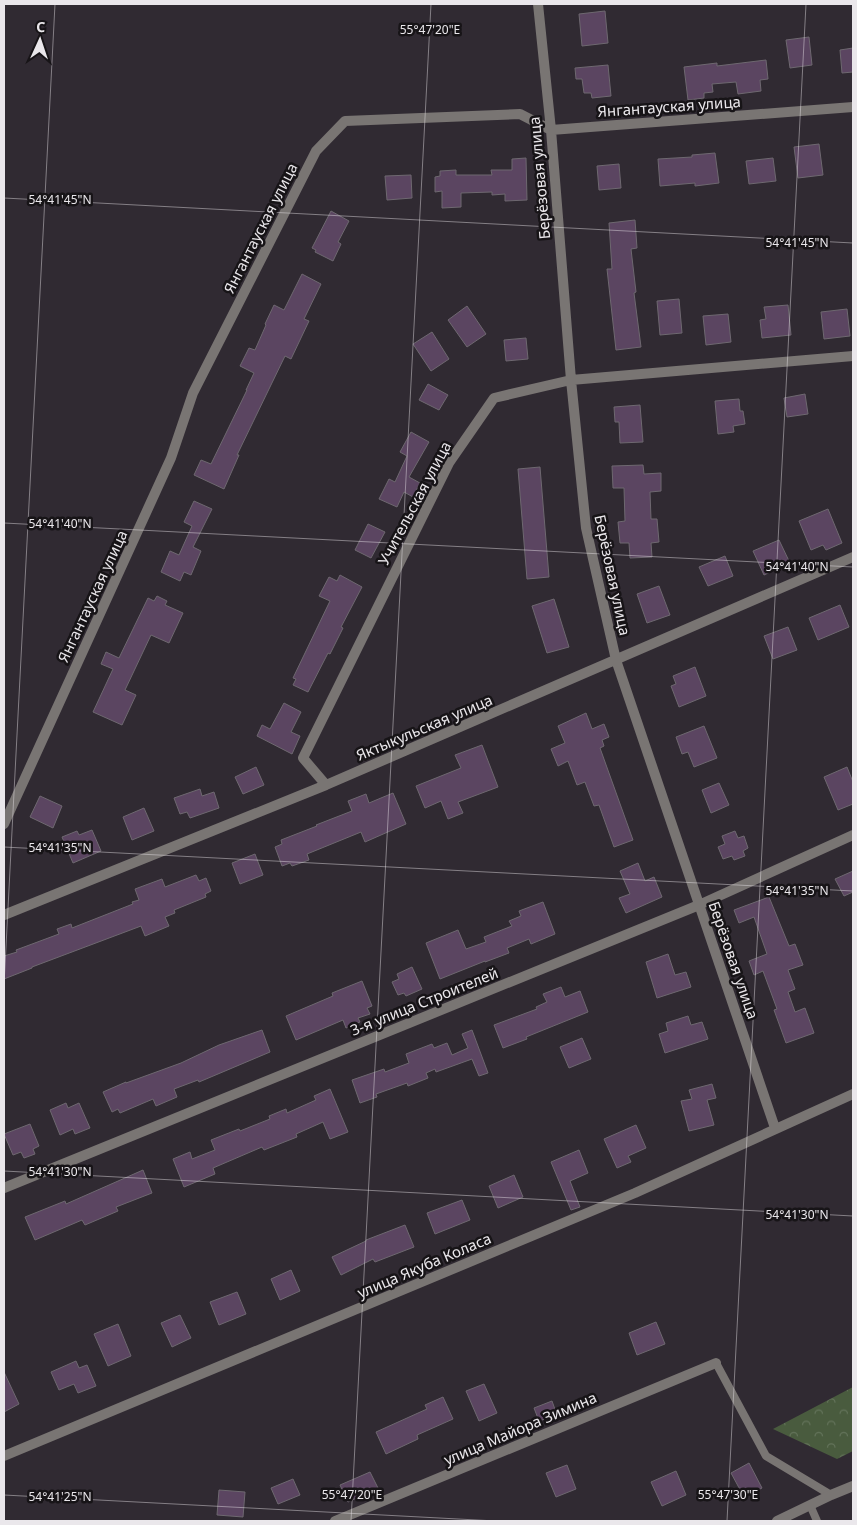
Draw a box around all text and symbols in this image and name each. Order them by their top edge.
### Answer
north arrow [15,15,65,65]
text: С [36,17,46,36]
text: 55°47'20"E [400,21,460,38]
street label: Янгантауская улица [597,91,741,121]
street label: Берёзовая улица [524,116,554,240]
street label: Янгантауская улица [218,159,302,297]
text: 54°41'45"N [28,191,92,208]
text: 54°41'45"N [765,234,829,251]
street label: Учительская улица [373,438,455,568]
street label: Берёзовая улица [590,513,636,637]
text: 54°41'40"N [28,515,92,532]
street label: Янгантауская улица [53,527,131,665]
text: 54°41'40"N [765,558,829,575]
street label: Яктыкульская улица [353,689,495,765]
text: 54°41'35"N [28,839,92,856]
text: 54°41'35"N [765,882,829,899]
street label: Берёзовая улица [705,899,763,1021]
street label: 3-я улица Строителей [347,962,501,1040]
text: 54°41'30"N [28,1163,92,1180]
text: 54°41'30"N [765,1206,829,1223]
street label: улица Якуба Коласа [354,1228,494,1302]
street label: улица Майора Зимина [440,1387,600,1469]
text: 55°47'20"E [322,1486,382,1503]
text: 55°47'30"E [698,1486,758,1503]
text: 54°41'25"N [28,1488,92,1505]

